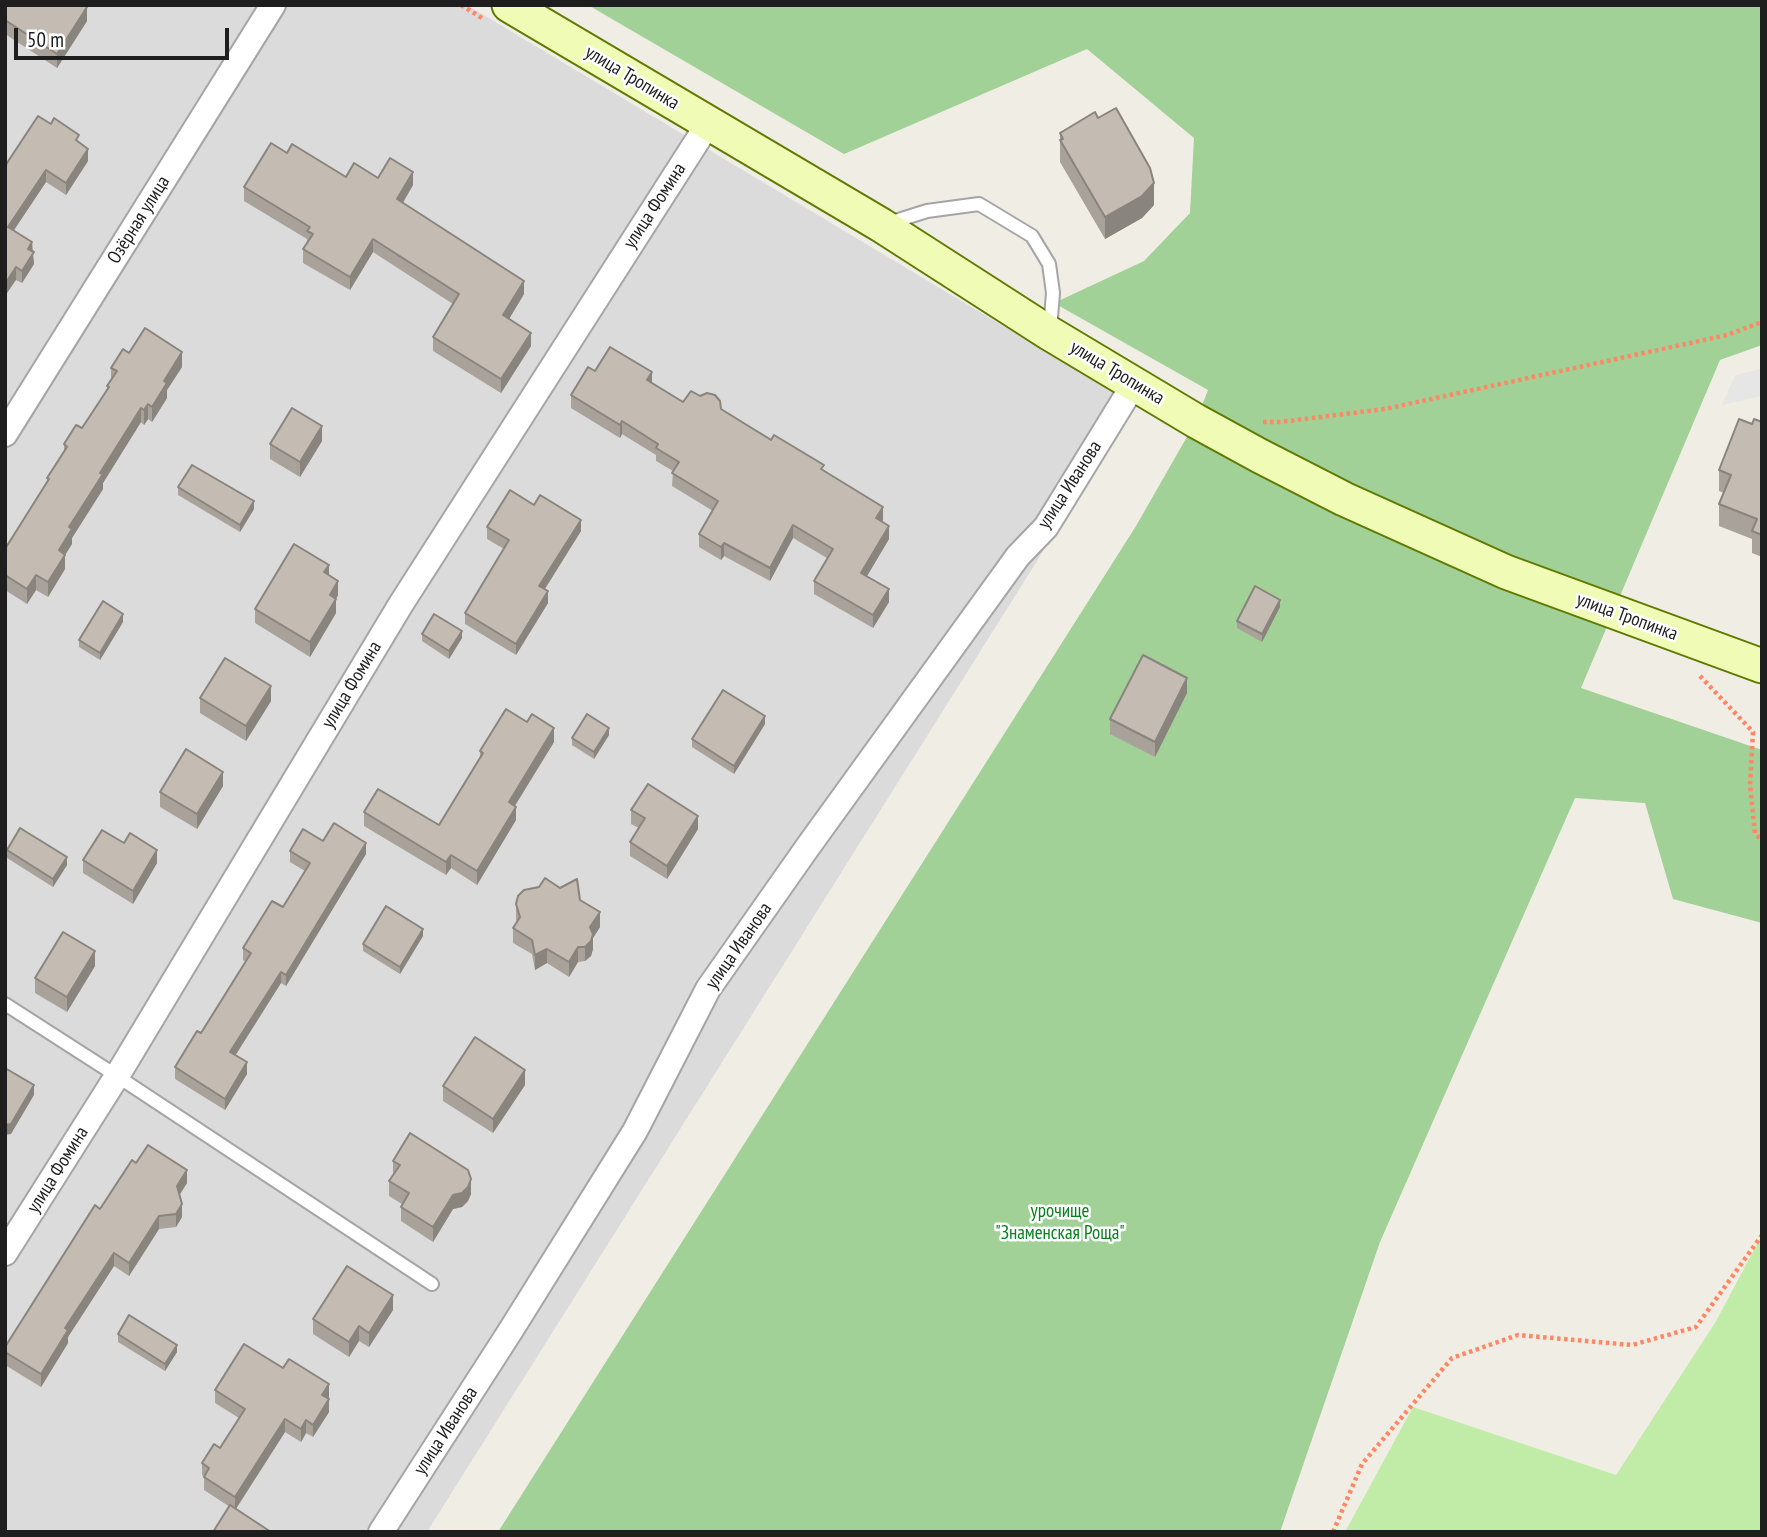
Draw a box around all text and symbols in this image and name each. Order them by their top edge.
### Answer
scale bar [18,14,233,58]
text: 50 m [27,26,64,53]
street label: улица Тропинка [581,41,683,115]
street label: улица Фомина [619,159,691,253]
street label: Озёрная улица [103,172,175,268]
street label: улица Тропинка [1066,336,1168,410]
street label: улица Иванова [1033,437,1107,533]
street label: улица Тропинка [1573,588,1681,646]
street label: улица Фомина [317,637,387,733]
street label: улица Иванова [701,898,777,994]
street label: улица Фомина [23,1123,93,1217]
park label: урочище "Знаменская Роща" [995,1201,1125,1245]
street label: улица Иванова [409,1383,483,1479]

